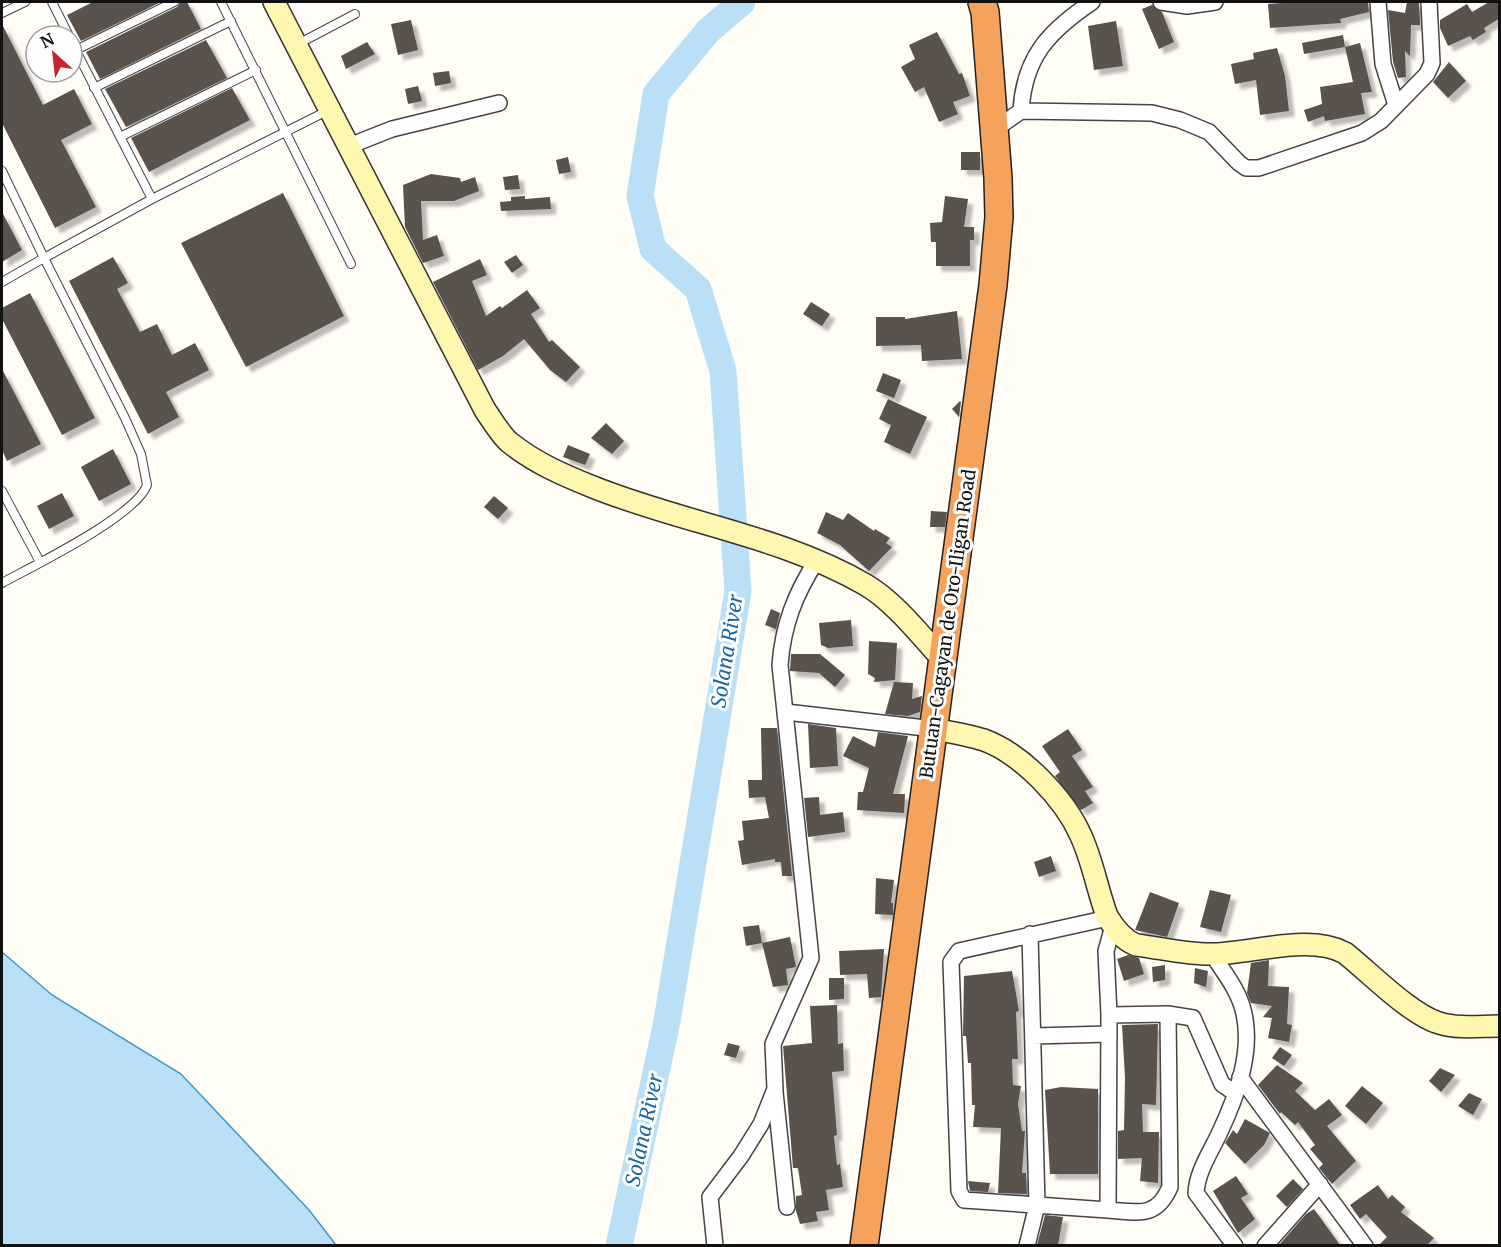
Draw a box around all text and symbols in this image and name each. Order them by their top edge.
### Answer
north arrow [24,24,84,84]
text: N [37,29,58,52]
street label: Butuan-Cagayan de Oro-Iligan Road [914,468,981,780]
water label: Solana River [705,592,748,709]
water label: Solana River [619,1071,668,1188]

